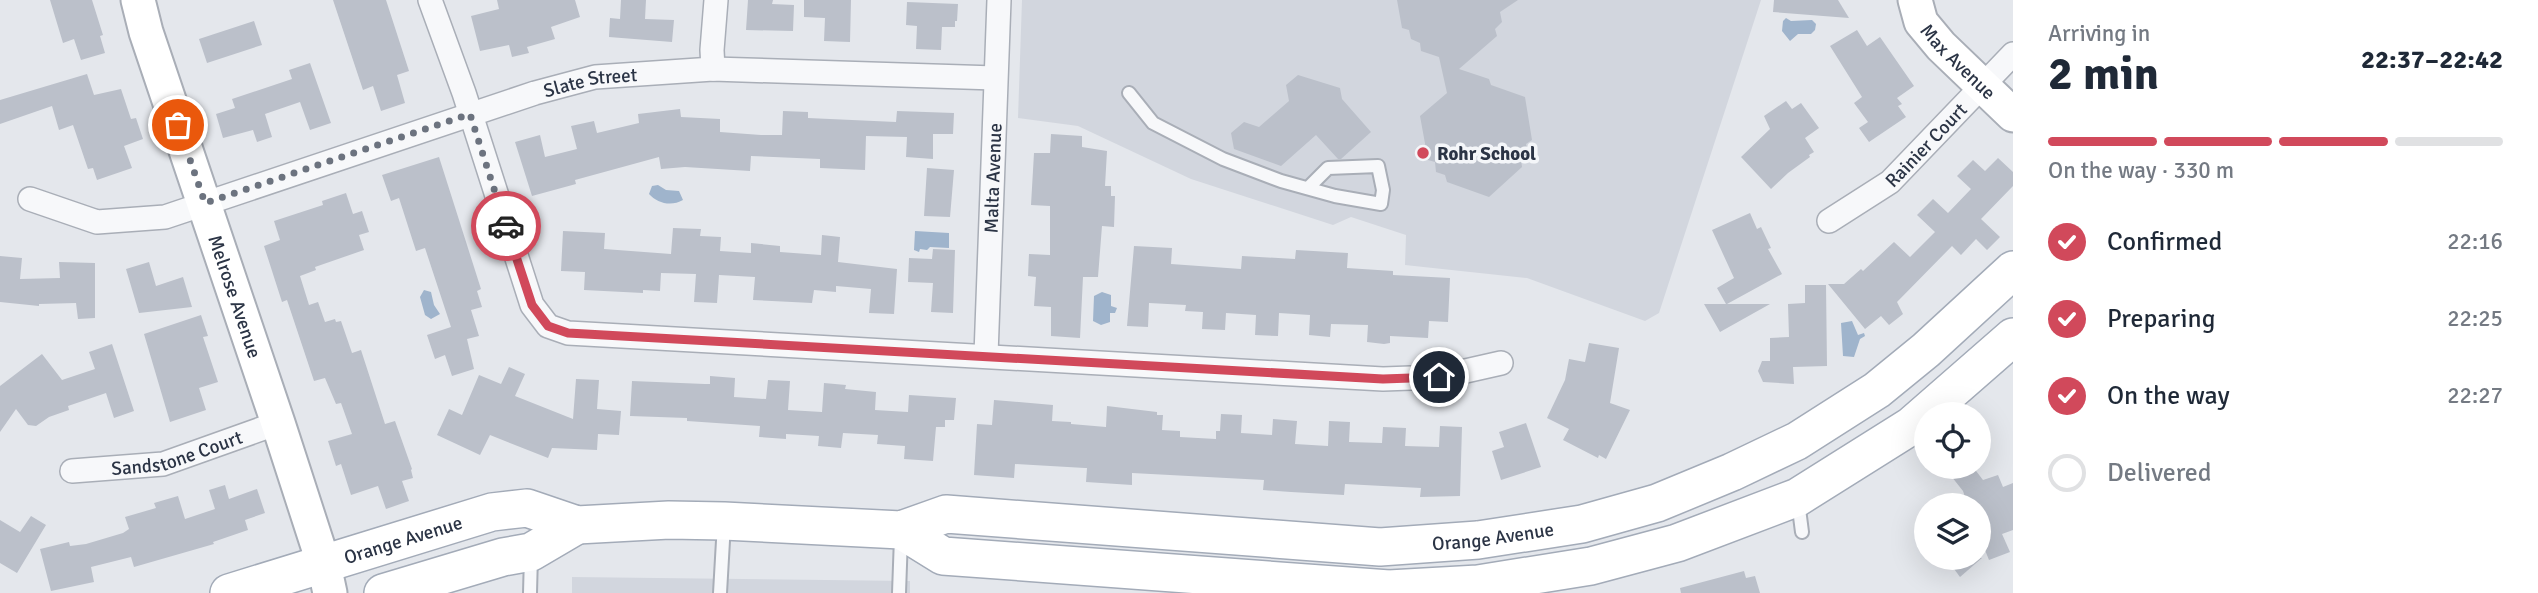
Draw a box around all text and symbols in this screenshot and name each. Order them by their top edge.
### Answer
street label: Max Avenue [1915,19,2000,105]
text: Arriving in [2048,19,2150,48]
text: 22:37–22:42 [2361,44,2503,76]
text: 2 min [2048,46,2159,102]
street label: Slate Street [541,63,638,103]
pin [148,95,208,155]
street label: Rainier Court [1880,98,1973,193]
icon: bag [159,106,197,144]
street label: Malta Avenue [979,123,1007,234]
place label: Rohr School [1437,142,1536,166]
marker: Rohr School [1415,145,1431,161]
text: On the way · 330 m [2048,156,2234,185]
courier [471,191,541,261]
icon: car [487,207,525,245]
icon: check [2048,223,2086,261]
text: Confirmed [2107,226,2222,258]
text: 22:16 [2447,227,2503,256]
street label: Melrose Avenue [202,232,266,361]
icon: check [2048,300,2086,338]
text: Preparing [2107,303,2215,335]
text: 22:25 [2447,304,2503,333]
pin [1409,347,1469,407]
icon: home [1420,358,1458,396]
icon: check [2048,377,2086,415]
text: On the way [2107,380,2230,412]
text: 22:27 [2447,381,2503,410]
map controls [1914,402,1991,570]
button: locate [1914,402,1991,479]
street label: Sandstone Court [110,426,246,481]
text: Delivered [2107,457,2212,489]
button: layers [1914,493,1991,570]
street label: Orange Avenue [341,511,465,570]
street label: Orange Avenue [1431,518,1556,556]

